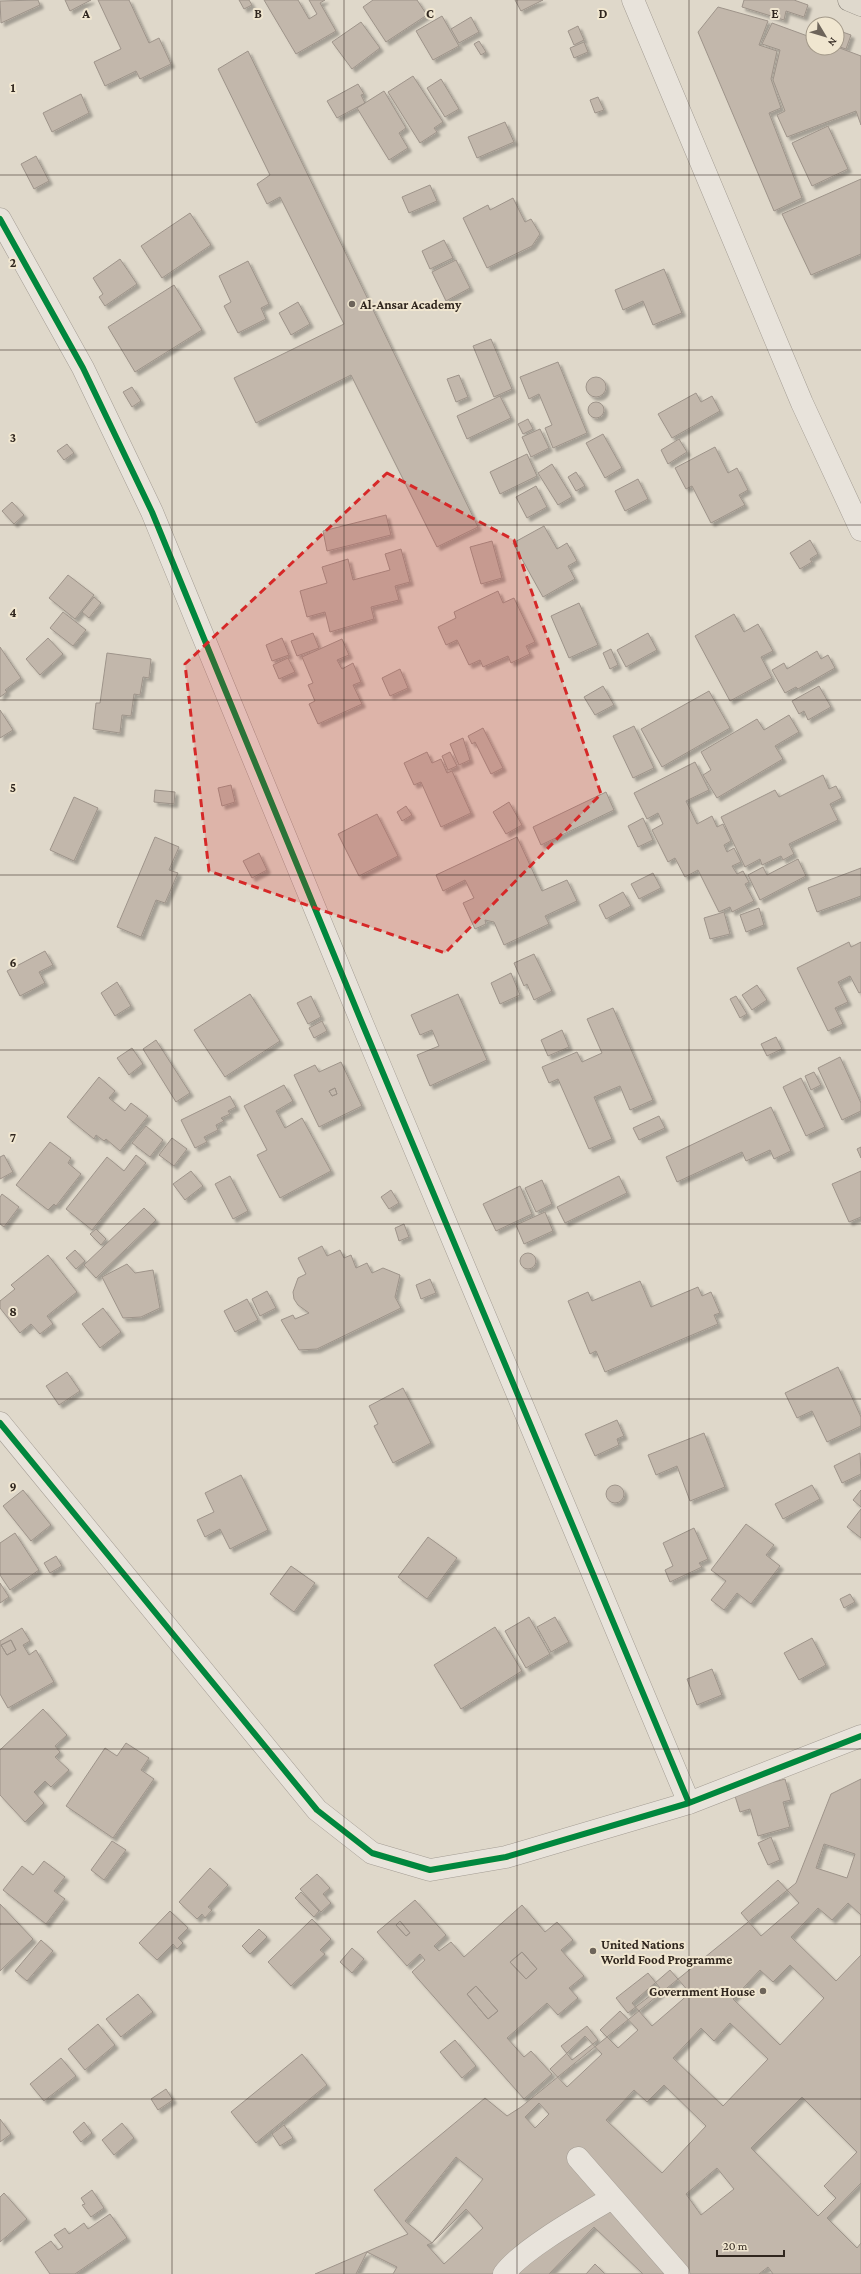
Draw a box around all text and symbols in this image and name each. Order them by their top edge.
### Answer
text: A [81,6,90,21]
text: B [254,6,262,21]
text: C [426,6,434,21]
text: D [599,6,608,21]
text: E [771,6,779,21]
north arrow [805,16,845,56]
text: N [826,36,840,49]
text: 1 [11,80,16,95]
text: 2 [10,255,17,270]
place label: Al-Ansar Academy [359,297,462,312]
marker: Al-Ansar Academy [347,299,357,309]
text: 3 [10,430,16,445]
text: 4 [9,605,17,620]
text: 5 [10,780,16,795]
text: 6 [9,955,17,970]
text: 7 [10,1130,16,1145]
text: 8 [9,1304,17,1319]
text: 9 [9,1479,17,1494]
place label: United Nations World Food Programme [600,1937,732,1967]
marker: United Nations World Food Programme [588,1946,598,1956]
place label: Government House [649,1984,755,1999]
marker: Government House [758,1986,768,1996]
scale bar [717,2232,784,2258]
text: 20 m [723,2239,748,2253]

